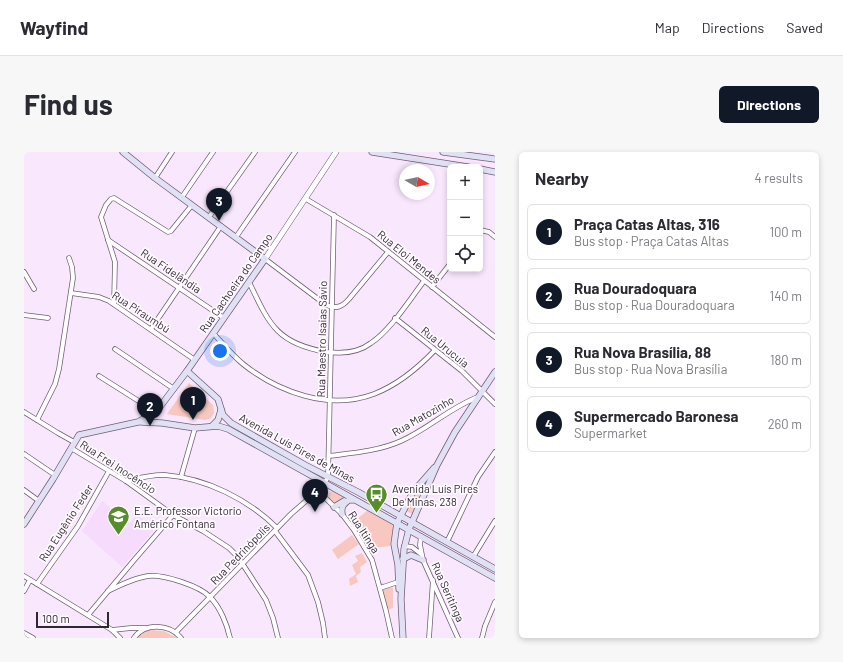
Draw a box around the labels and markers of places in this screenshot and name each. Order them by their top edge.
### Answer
pin: 3 [206,188,232,221]
pin: 1 [180,387,206,420]
pin: 2 [137,393,163,426]
pin: 4 [302,479,328,512]
bus stop icon: Avenida Luís Pires De Minas, 238 [364,482,390,515]
place label: Avenida Luís Pires De Minas, 238 [392,482,478,508]
school or university icon: E.E. Professor Victorio Américo Fontana [106,504,132,537]
place label: E.E. Professor Victorio Américo Fontana [134,504,241,530]

